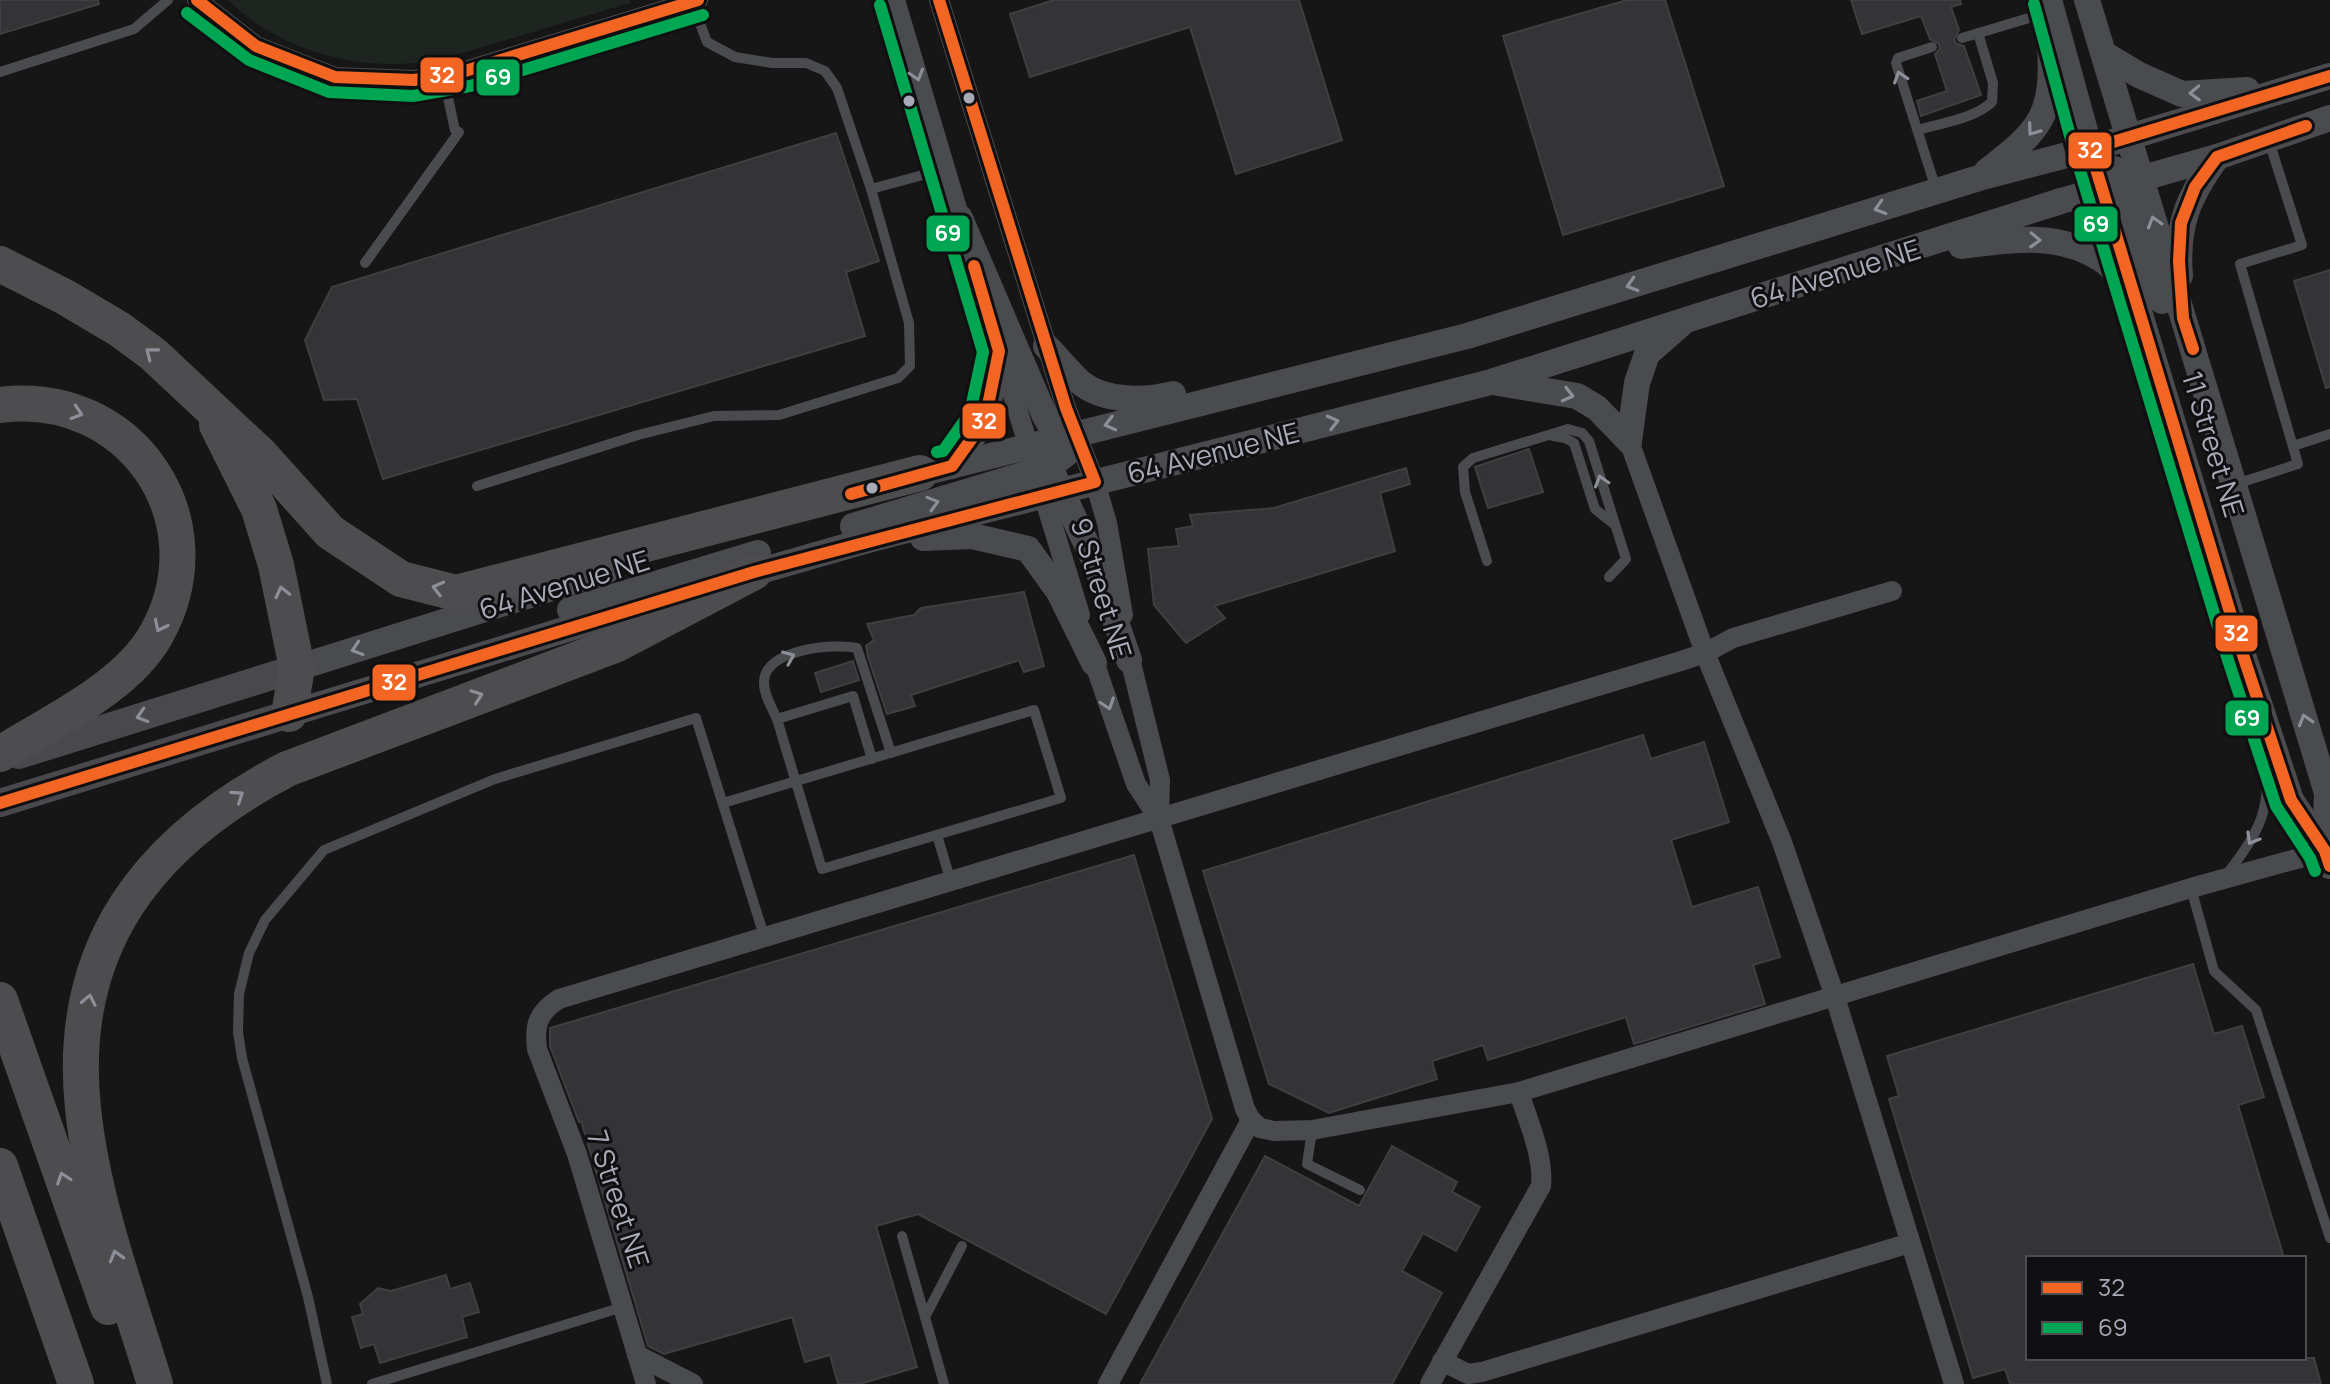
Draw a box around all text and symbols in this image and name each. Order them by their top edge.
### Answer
line badge: 32 [419,56,465,94]
line badge: 69 [475,58,521,97]
text: 32 [429,60,455,90]
text: 69 [485,62,511,92]
one-way arrow [908,67,924,81]
one-way arrow [1894,71,1910,85]
one-way arrow [2188,84,2201,102]
unlabelled marker [961,90,977,106]
unlabelled marker [901,93,917,109]
one-way arrow [2028,121,2043,136]
line badge: 32 [2067,131,2113,170]
text: 32 [2077,135,2103,165]
one-way arrow [1874,199,1888,215]
line badge: 69 [2073,205,2119,243]
text: 69 [2083,209,2109,239]
line badge: 69 [925,214,971,253]
one-way arrow [2147,216,2163,230]
text: 69 [935,218,961,248]
street label: 64 Avenue NE [1745,229,1925,317]
one-way arrow [2029,231,2042,248]
one-way arrow [1626,276,1639,292]
one-way arrow [145,348,160,362]
street label: 11 Street NE [2174,367,2254,521]
one-way arrow [1560,385,1574,402]
line badge: 32 [961,402,1007,440]
one-way arrow [70,404,83,420]
text: 32 [971,406,997,436]
street label: 64 Avenue NE [1123,412,1303,492]
one-way arrow [1326,414,1340,431]
one-way arrow [1104,415,1118,432]
one-way arrow [1595,475,1611,489]
unlabelled marker [864,480,880,496]
one-way arrow [926,496,940,512]
street label: 9 Street NE [1062,513,1142,663]
street label: 64 Avenue NE [474,540,654,628]
one-way arrow [431,581,445,598]
one-way arrow [274,585,291,599]
line badge: 32 [2214,614,2259,653]
one-way arrow [154,617,170,632]
text: 32 [2223,618,2249,648]
one-way arrow [351,640,365,656]
one-way arrow [780,650,795,666]
line badge: 32 [371,663,417,702]
text: 32 [381,667,407,697]
one-way arrow [469,689,483,706]
one-way arrow [1098,696,1115,710]
line badge: 69 [2224,699,2270,737]
text: 69 [2234,703,2260,733]
one-way arrow [135,706,149,722]
one-way arrow [2298,714,2314,728]
one-way arrow [229,791,243,806]
one-way arrow [2246,830,2262,845]
one-way arrow [80,994,97,1008]
street label: 7 Street NE [579,1125,659,1273]
one-way arrow [56,1172,73,1186]
one-way arrow [109,1249,126,1263]
legend [2026,1256,2306,1360]
text: 32 [2098,1270,2125,1303]
text: 69 [2098,1310,2128,1343]

